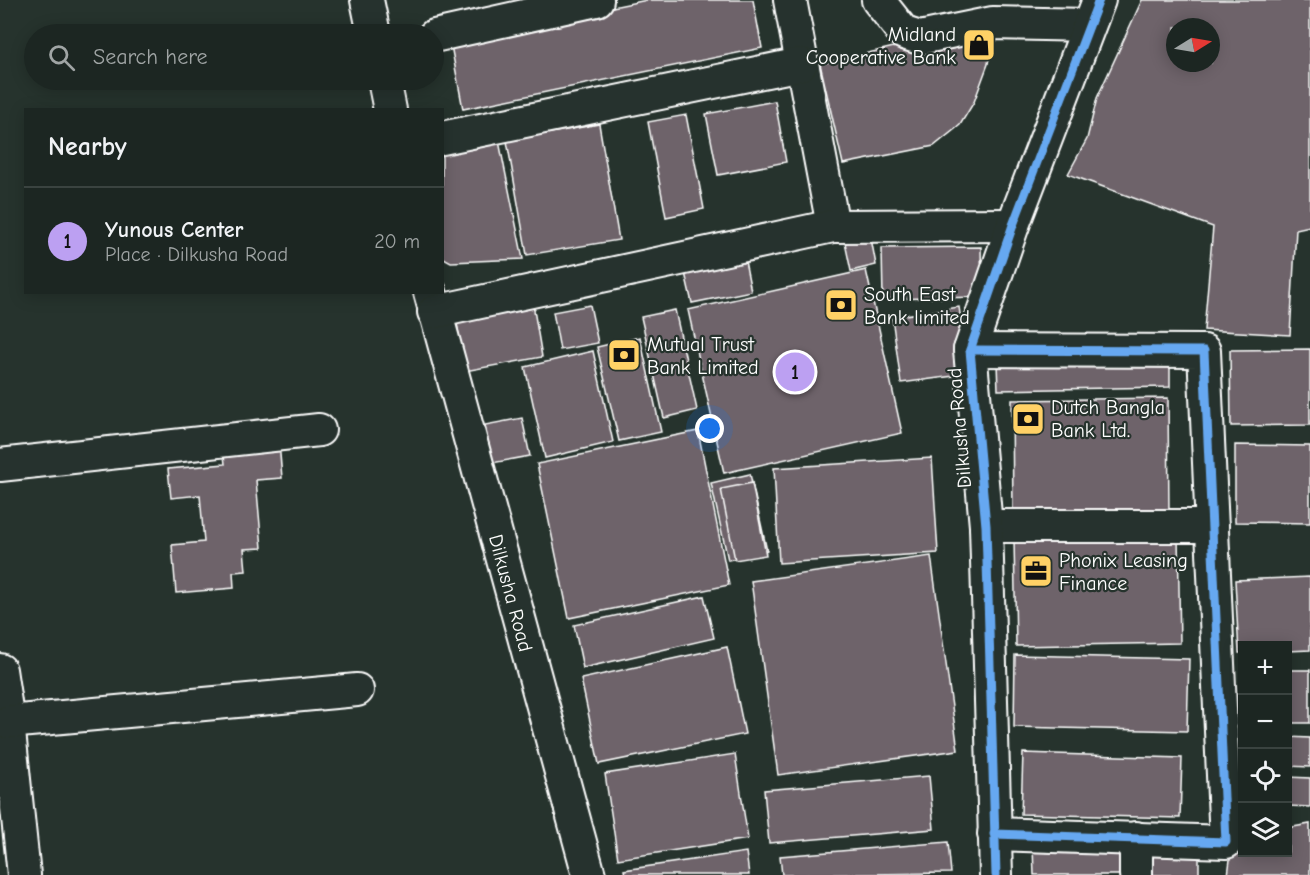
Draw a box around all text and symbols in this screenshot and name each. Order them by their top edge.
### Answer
north arrow [1166,18,1220,72]
place label: Midland Cooperative Bank [806,23,956,69]
search box [24,24,444,90]
shop icon: Midland Cooperative Bank [961,27,997,63]
icon: search [45,41,78,74]
text: Search here [93,44,208,70]
text: Nearby [48,132,127,162]
text: Yunous Center [105,217,243,243]
text: 1 [64,230,71,253]
text: 20 m [374,230,420,253]
text: Place · Dilkusha Road [105,243,288,266]
place label: South East Bank limited [864,283,970,329]
bank icon: South East Bank limited [823,287,859,323]
place label: Mutual Trust Bank Limited [647,333,759,379]
bank icon: Mutual Trust Bank Limited [606,337,642,373]
pin: 1 [776,350,814,394]
street label: Dilkusha Road [943,367,976,489]
place label: Dutch Bangla Bank Ltd. [1051,396,1165,442]
bank icon: Dutch Bangla Bank Ltd. [1010,401,1046,437]
your location [695,414,724,443]
street label: Dilkusha Road [484,532,537,654]
place label: Phonix Leasing Finance [1059,549,1188,595]
office icon: Phonix Leasing Finance [1018,553,1054,589]
map controls [1238,641,1292,857]
button: + [1238,641,1292,695]
button: − [1238,695,1292,749]
button: locate [1238,749,1292,803]
button: layers [1238,803,1292,857]

